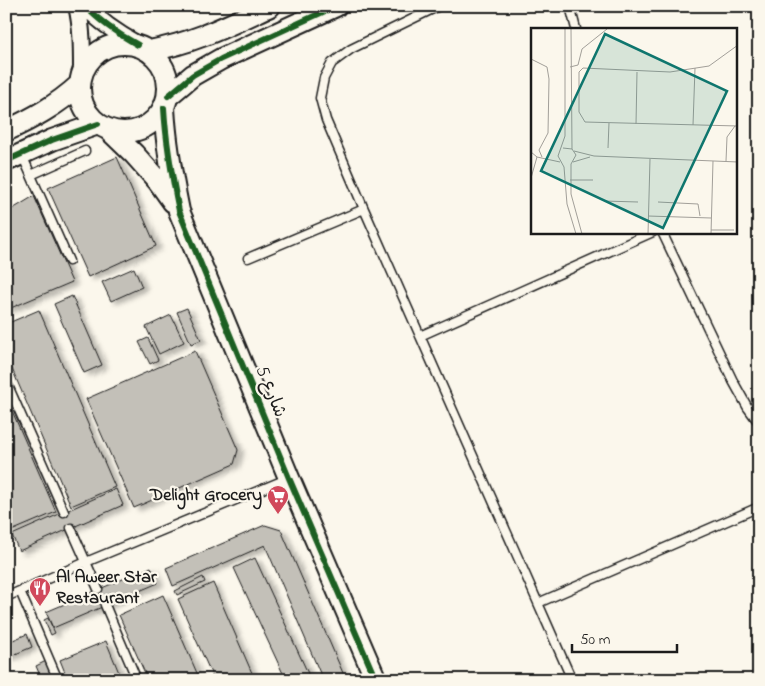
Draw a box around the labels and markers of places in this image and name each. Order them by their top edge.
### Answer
place label: Delight Grocery [149,483,262,510]
supermarket icon: Delight Grocery [266,484,290,515]
place label: Al Aweer Star Restaurant [56,565,157,612]
restaurant icon: Al Aweer Star Restaurant [28,576,52,607]

